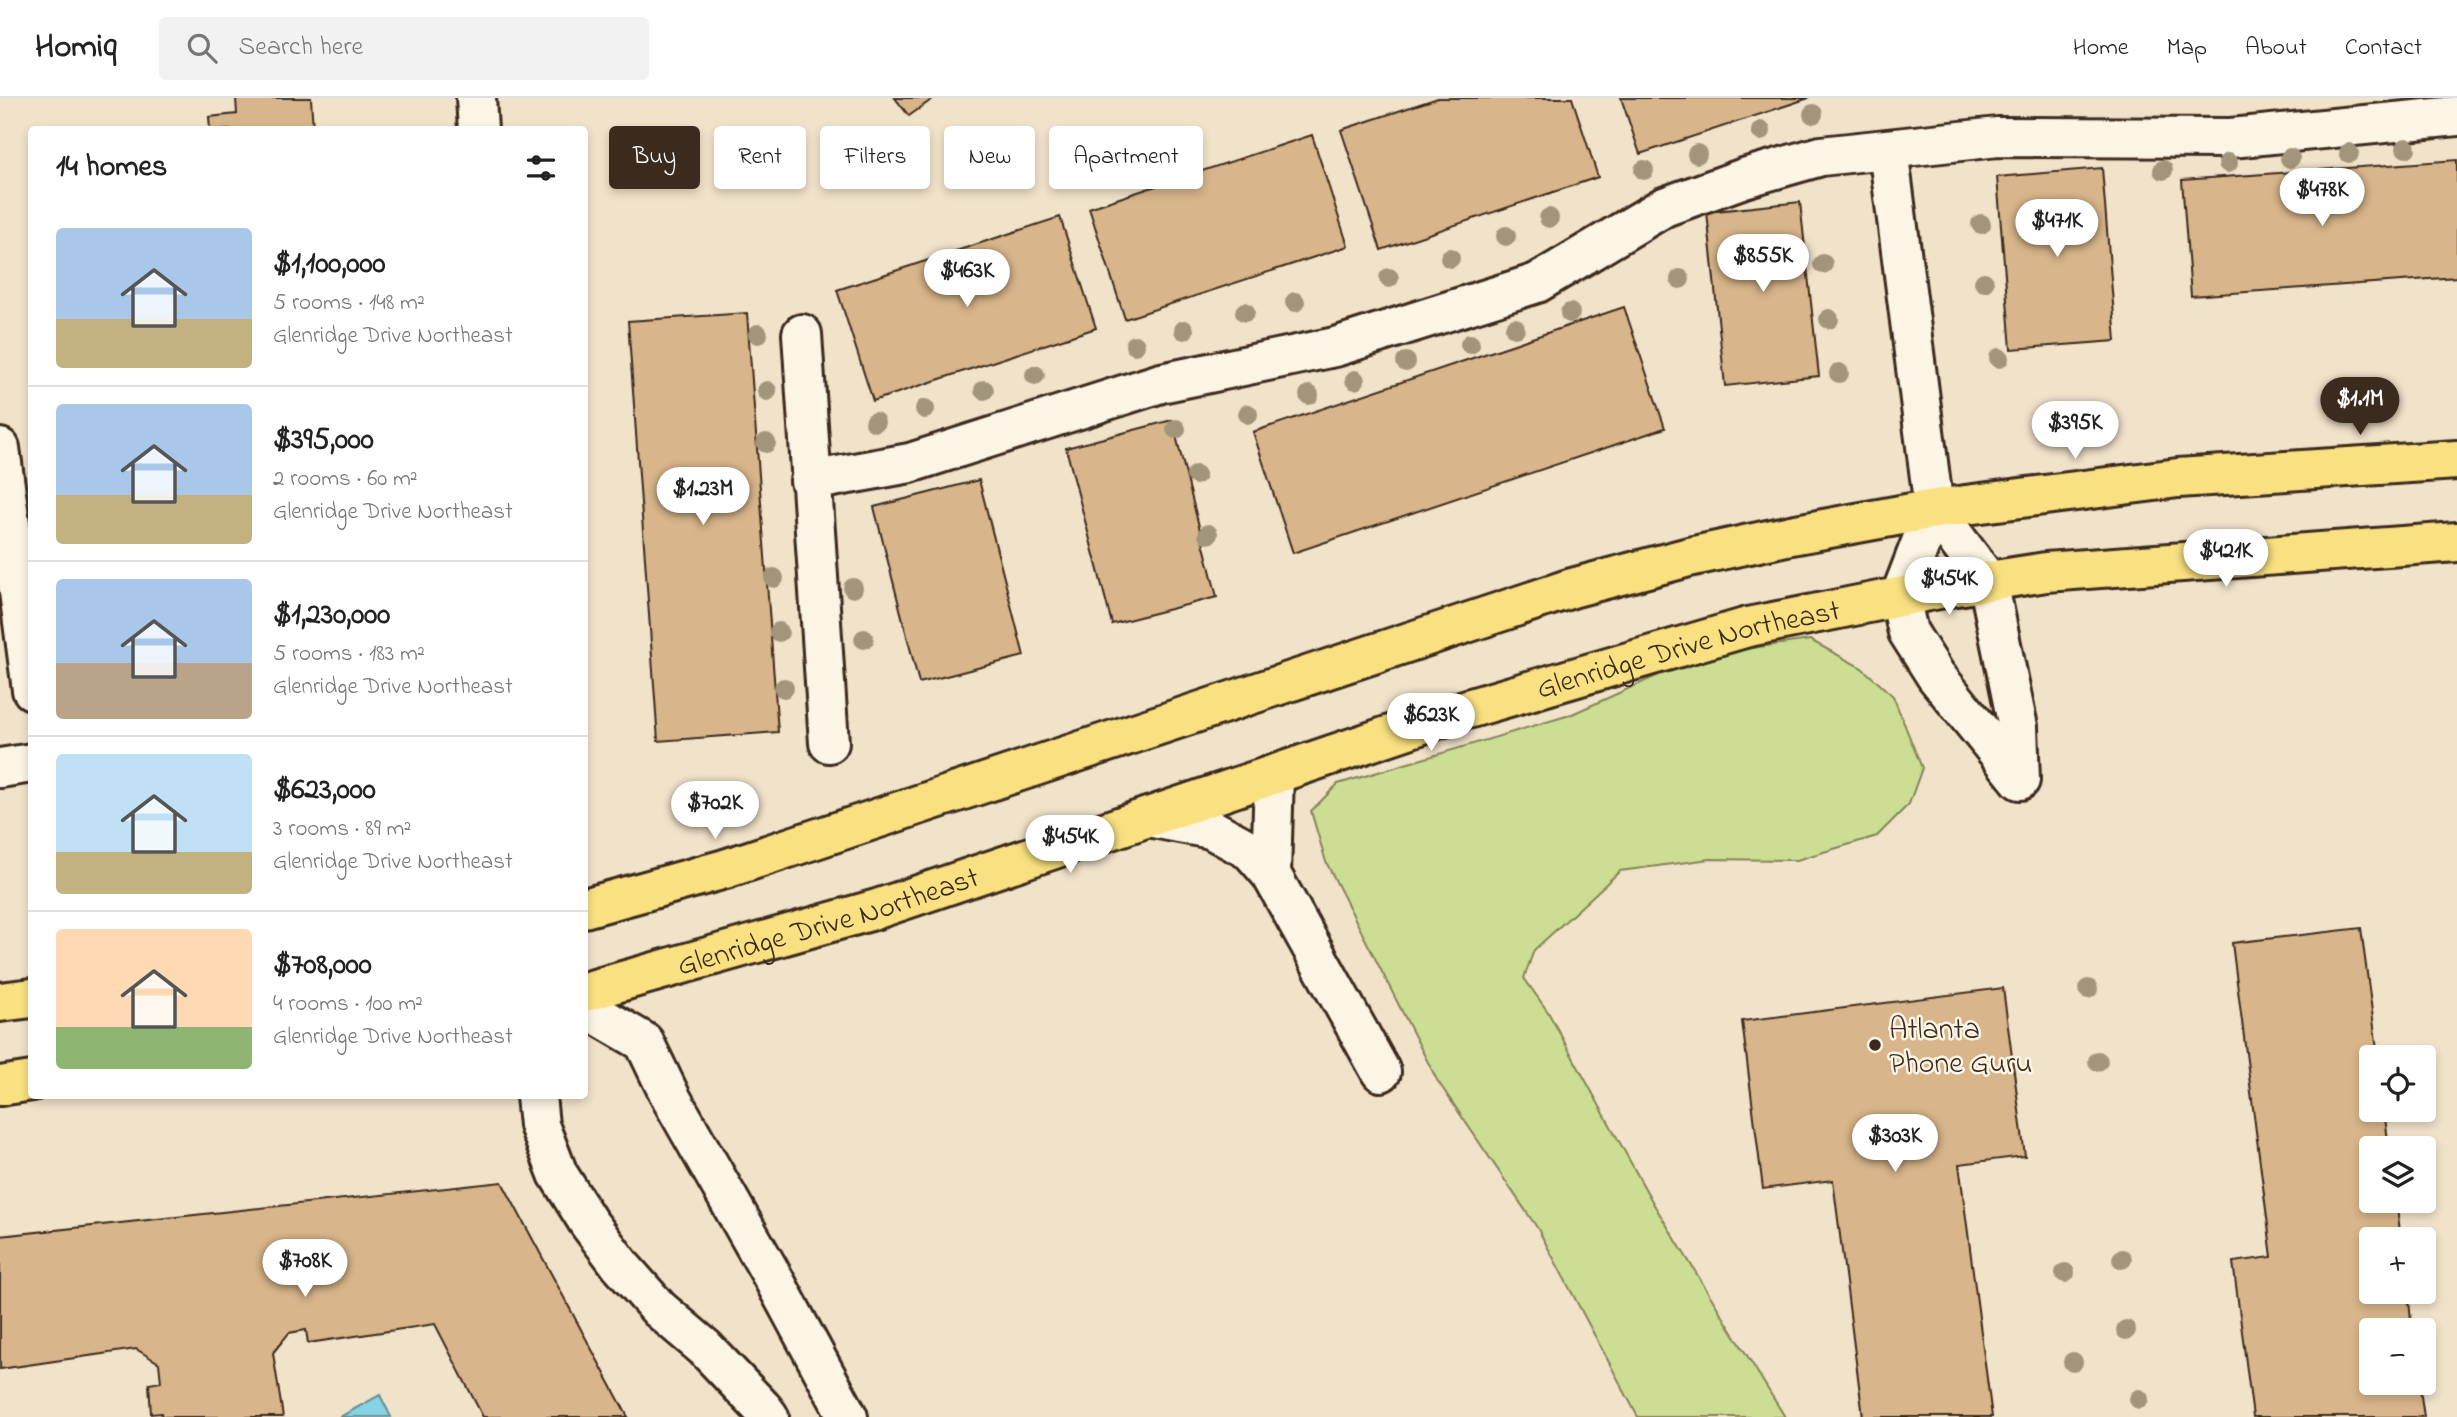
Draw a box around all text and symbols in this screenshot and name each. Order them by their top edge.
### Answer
search box [159,17,649,80]
text: Homiq [35,24,117,72]
icon: search [183,29,221,67]
text: Search here [239,29,363,67]
text: Home [2073,31,2129,66]
text: Map [2167,31,2207,66]
text: About [2245,31,2307,66]
text: Contact [2345,31,2422,66]
chip: Buy [609,126,700,189]
chip: Rent [714,126,806,189]
chip: Filters [820,126,930,189]
chip: New [944,126,1035,189]
chip: Apartment [1049,126,1203,189]
text: 14 homes [56,146,167,190]
icon: filters [522,149,560,187]
pin: $478K [2273,169,2371,228]
text: $478K [2296,174,2348,207]
pin: $471K [2008,200,2106,259]
text: $471K [2031,205,2083,238]
pin: $855K [1714,234,1812,294]
text: $855K [1733,240,1793,273]
text: $1,100,000 [273,243,385,287]
pin: $463K [918,250,1016,309]
text: $463K [940,255,994,288]
icon: home [112,256,196,340]
text: 5 rooms · 148 m² [273,287,425,320]
text: Glenridge Drive Northeast [273,320,513,353]
pin: $1.1M [2311,378,2409,437]
text: $1.1M [2336,383,2384,416]
pin: $395K [2026,402,2124,461]
text: $395K [2048,407,2102,440]
text: $395,000 [273,419,374,463]
icon: home [112,432,196,516]
text: 2 rooms · 60 m² [273,463,418,496]
pin: $1.23M [646,468,760,527]
text: $1.23M [673,473,733,506]
text: Glenridge Drive Northeast [273,496,513,529]
pin: $421K [2177,530,2275,589]
text: $421K [2199,535,2253,568]
pin: $454K [1900,558,1998,617]
text: $454K [1920,563,1978,596]
street label: Glenridge Drive Northeast [1532,590,1844,713]
text: $1,230,000 [273,594,390,638]
icon: home [112,607,196,691]
text: 5 rooms · 183 m² [273,638,425,671]
text: Glenridge Drive Northeast [273,671,513,704]
pin: $623K [1382,694,1480,753]
text: $623K [1403,699,1459,732]
text: $623,000 [273,769,376,813]
icon: home [112,782,196,866]
pin: $702K [666,782,764,841]
text: $702K [687,787,743,820]
text: 3 rooms · 89 m² [273,813,411,846]
pin: $454K [1021,816,1119,875]
text: $454K [1041,821,1099,854]
text: Glenridge Drive Northeast [273,846,513,879]
street label: Glenridge Drive Northeast [673,857,985,989]
text: $708,000 [273,944,372,988]
icon: home [112,957,196,1041]
text: 4 rooms · 100 m² [273,988,423,1021]
place label: Atlanta Phone Guru [1889,1009,2032,1087]
text: Glenridge Drive Northeast [273,1021,513,1054]
marker: Atlanta Phone Guru [1867,1037,1883,1053]
map controls [2359,1045,2436,1395]
button: locate [2359,1045,2436,1122]
pin: $303K [1846,1114,1944,1174]
text: $303K [1868,1120,1922,1153]
button: layers [2359,1136,2436,1213]
button: + [2359,1227,2436,1304]
pin: $708K [256,1240,354,1299]
text: $708K [278,1245,332,1278]
button: − [2359,1318,2436,1395]

